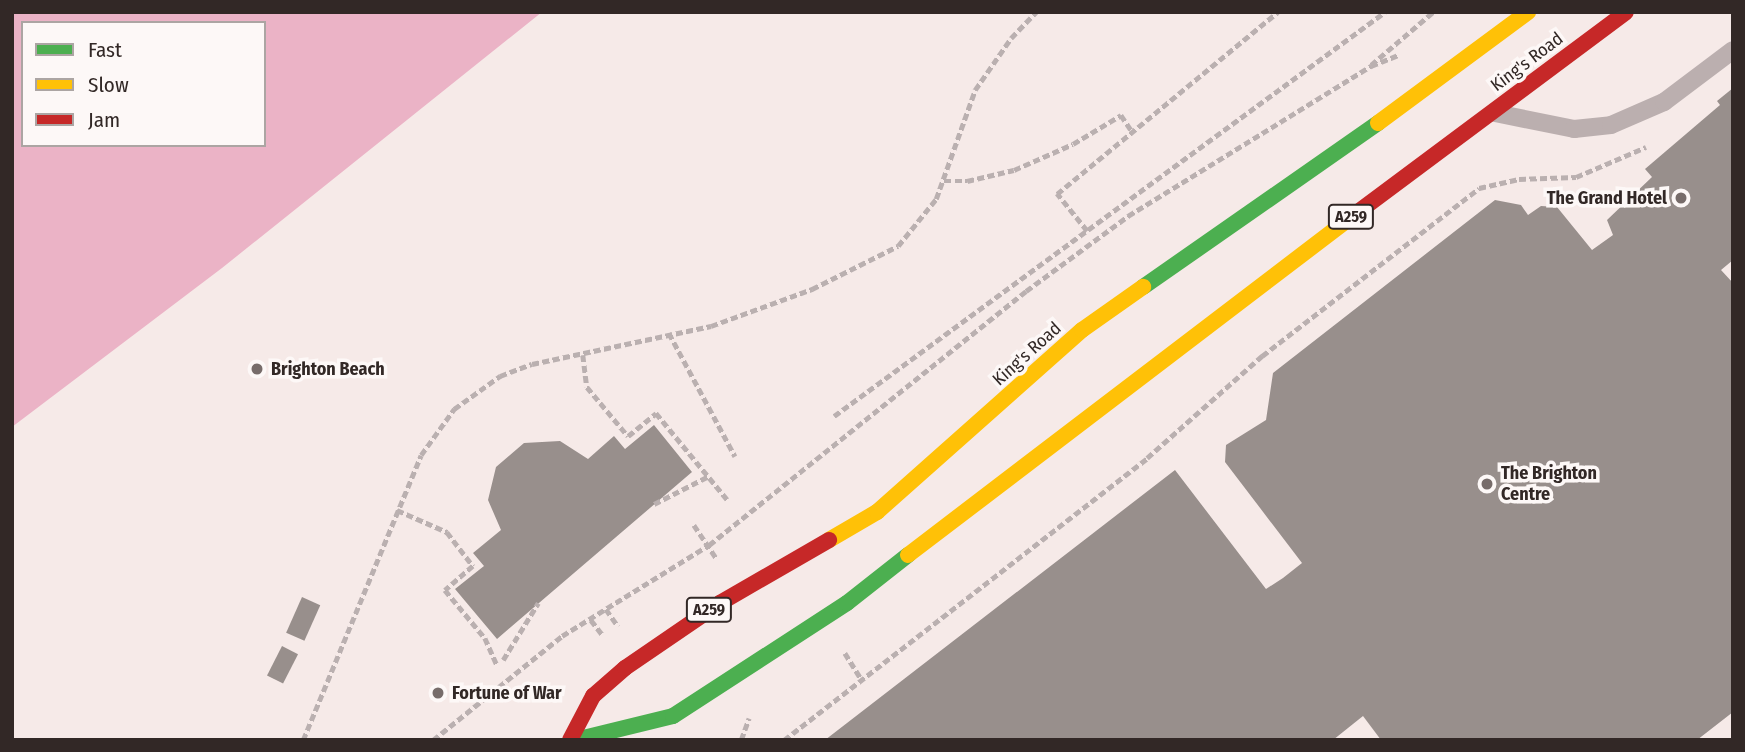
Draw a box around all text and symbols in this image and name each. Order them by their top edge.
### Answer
legend [21,21,266,147]
street label: King's Road [1487,28,1567,96]
text: Fast [88,37,122,63]
text: Slow [88,72,129,98]
text: Jam [88,107,120,133]
place label: The Grand Hotel [1547,187,1667,209]
marker: The Grand Hotel [1673,190,1689,206]
road number: A259 [1326,204,1376,230]
street label: King's Road [988,318,1066,390]
place label: Brighton Beach [271,358,385,380]
marker: Brighton Beach [249,361,265,377]
place label: The Brighton Centre [1501,463,1597,505]
marker: The Brighton Centre [1479,476,1495,492]
road number: A259 [684,597,734,622]
place label: Fortune of War [452,682,562,704]
marker: Fortune of War [430,685,446,701]

